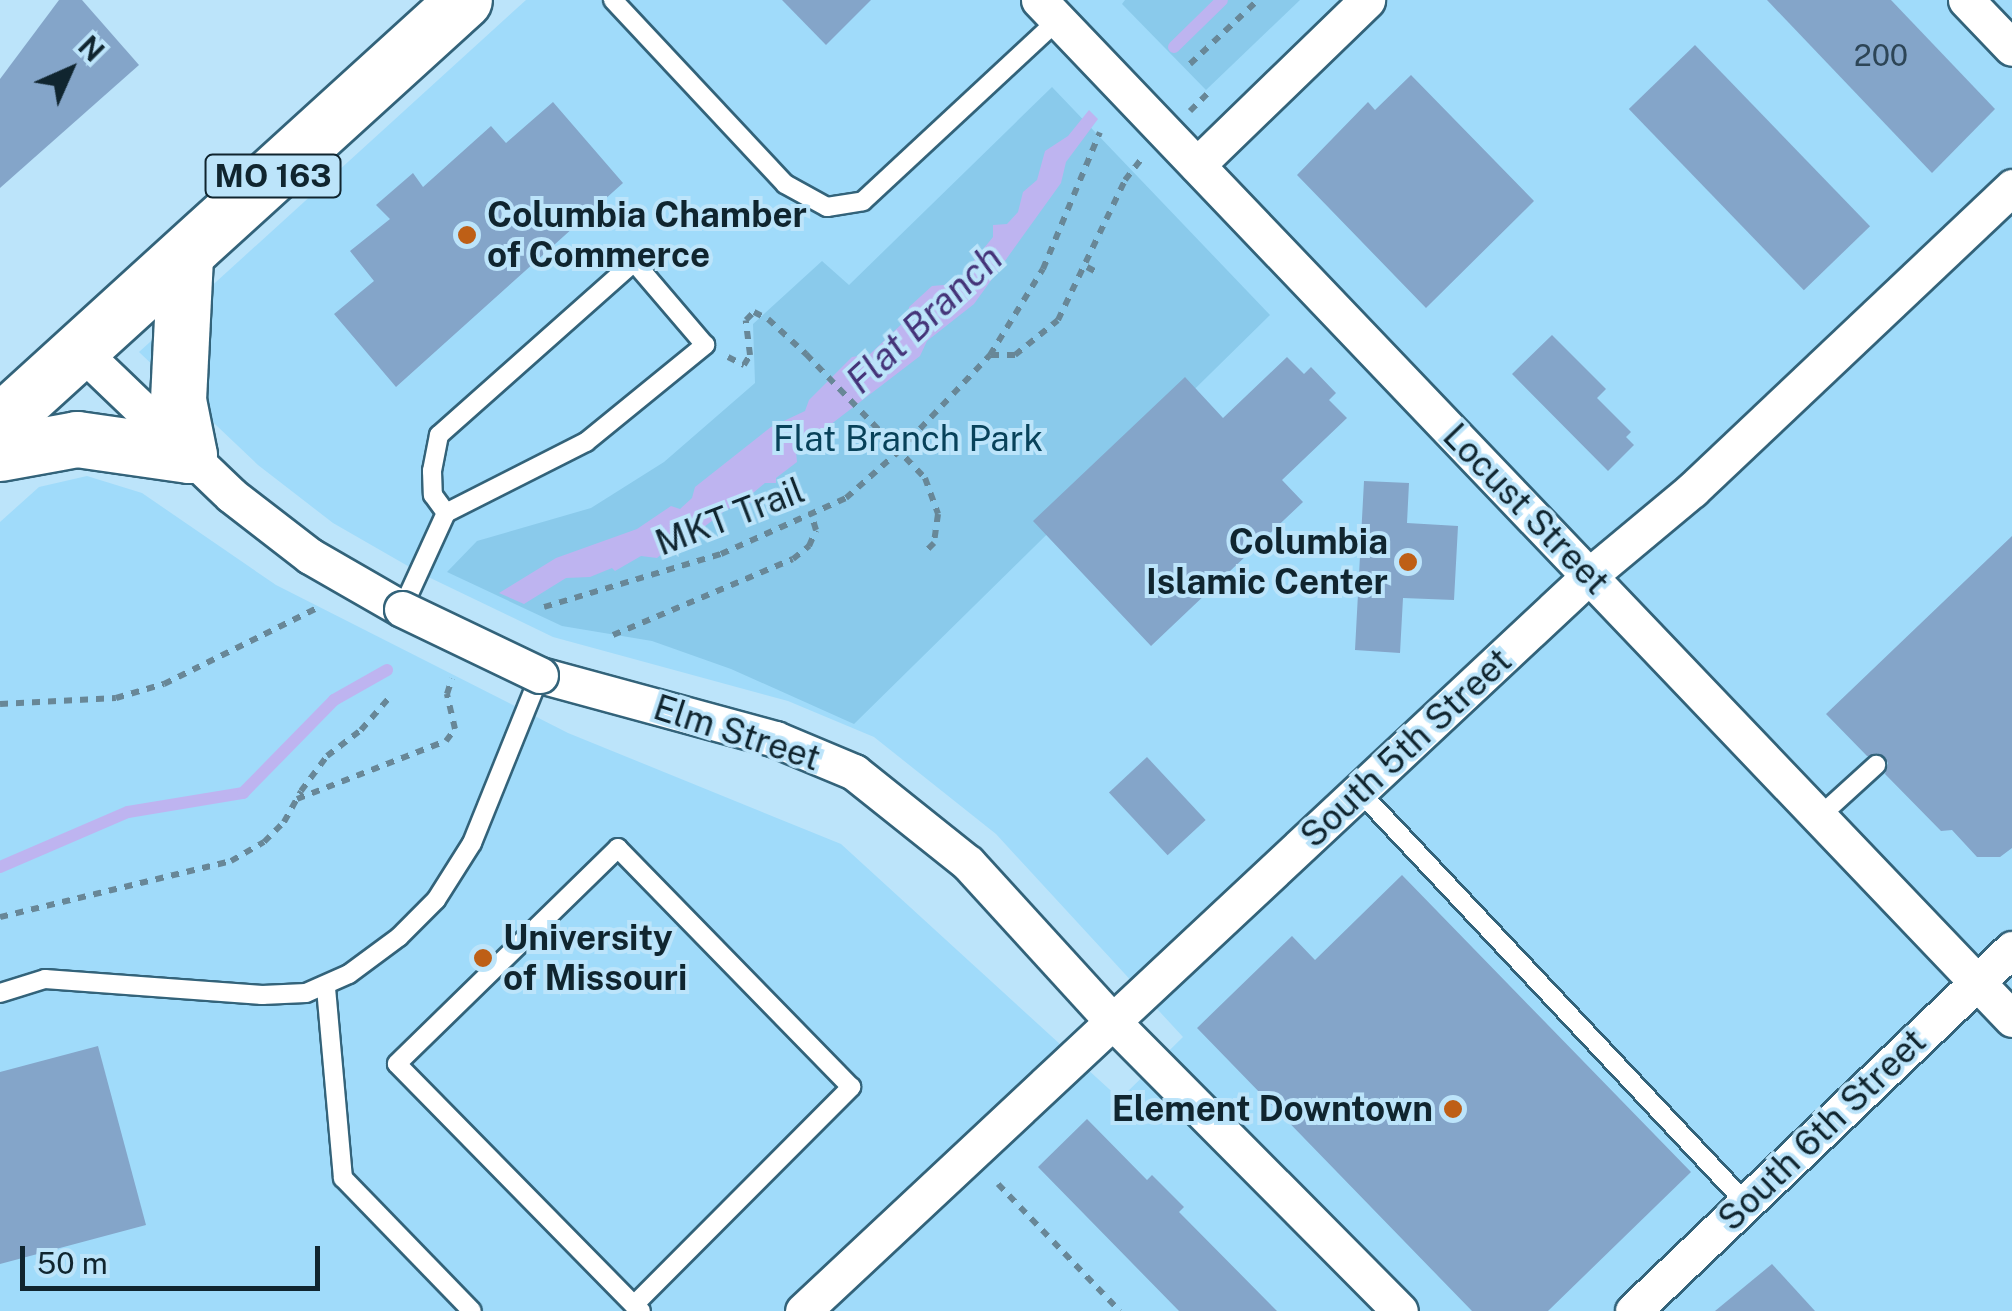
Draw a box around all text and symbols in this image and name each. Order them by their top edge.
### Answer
north arrow [20,20,120,120]
text: N [72,29,111,68]
house number: 200 [1854,37,1908,73]
road number: MO 163 [203,149,343,203]
place label: Columbia Chamber of Commerce [487,194,807,276]
marker: Columbia Chamber of Commerce [456,224,478,246]
water label: Flat Branch [837,235,1011,403]
street label: Locust Street [1434,415,1618,603]
park label: Flat Branch Park [773,418,1043,460]
street label: MKT Trail [650,469,810,565]
place label: Columbia Islamic Center [1146,521,1388,603]
marker: Columbia Islamic Center [1397,551,1419,573]
street label: South 5th Street [1292,640,1520,856]
street label: Elm Street [648,686,826,780]
place label: University of Missouri [503,917,687,999]
marker: University of Missouri [472,947,494,969]
street label: South 6th Street [1710,1020,1934,1240]
place label: Element Downtown [1112,1088,1433,1130]
marker: Element Downtown [1442,1098,1464,1120]
scale bar [25,1226,325,1288]
text: 50 m [37,1245,108,1281]

